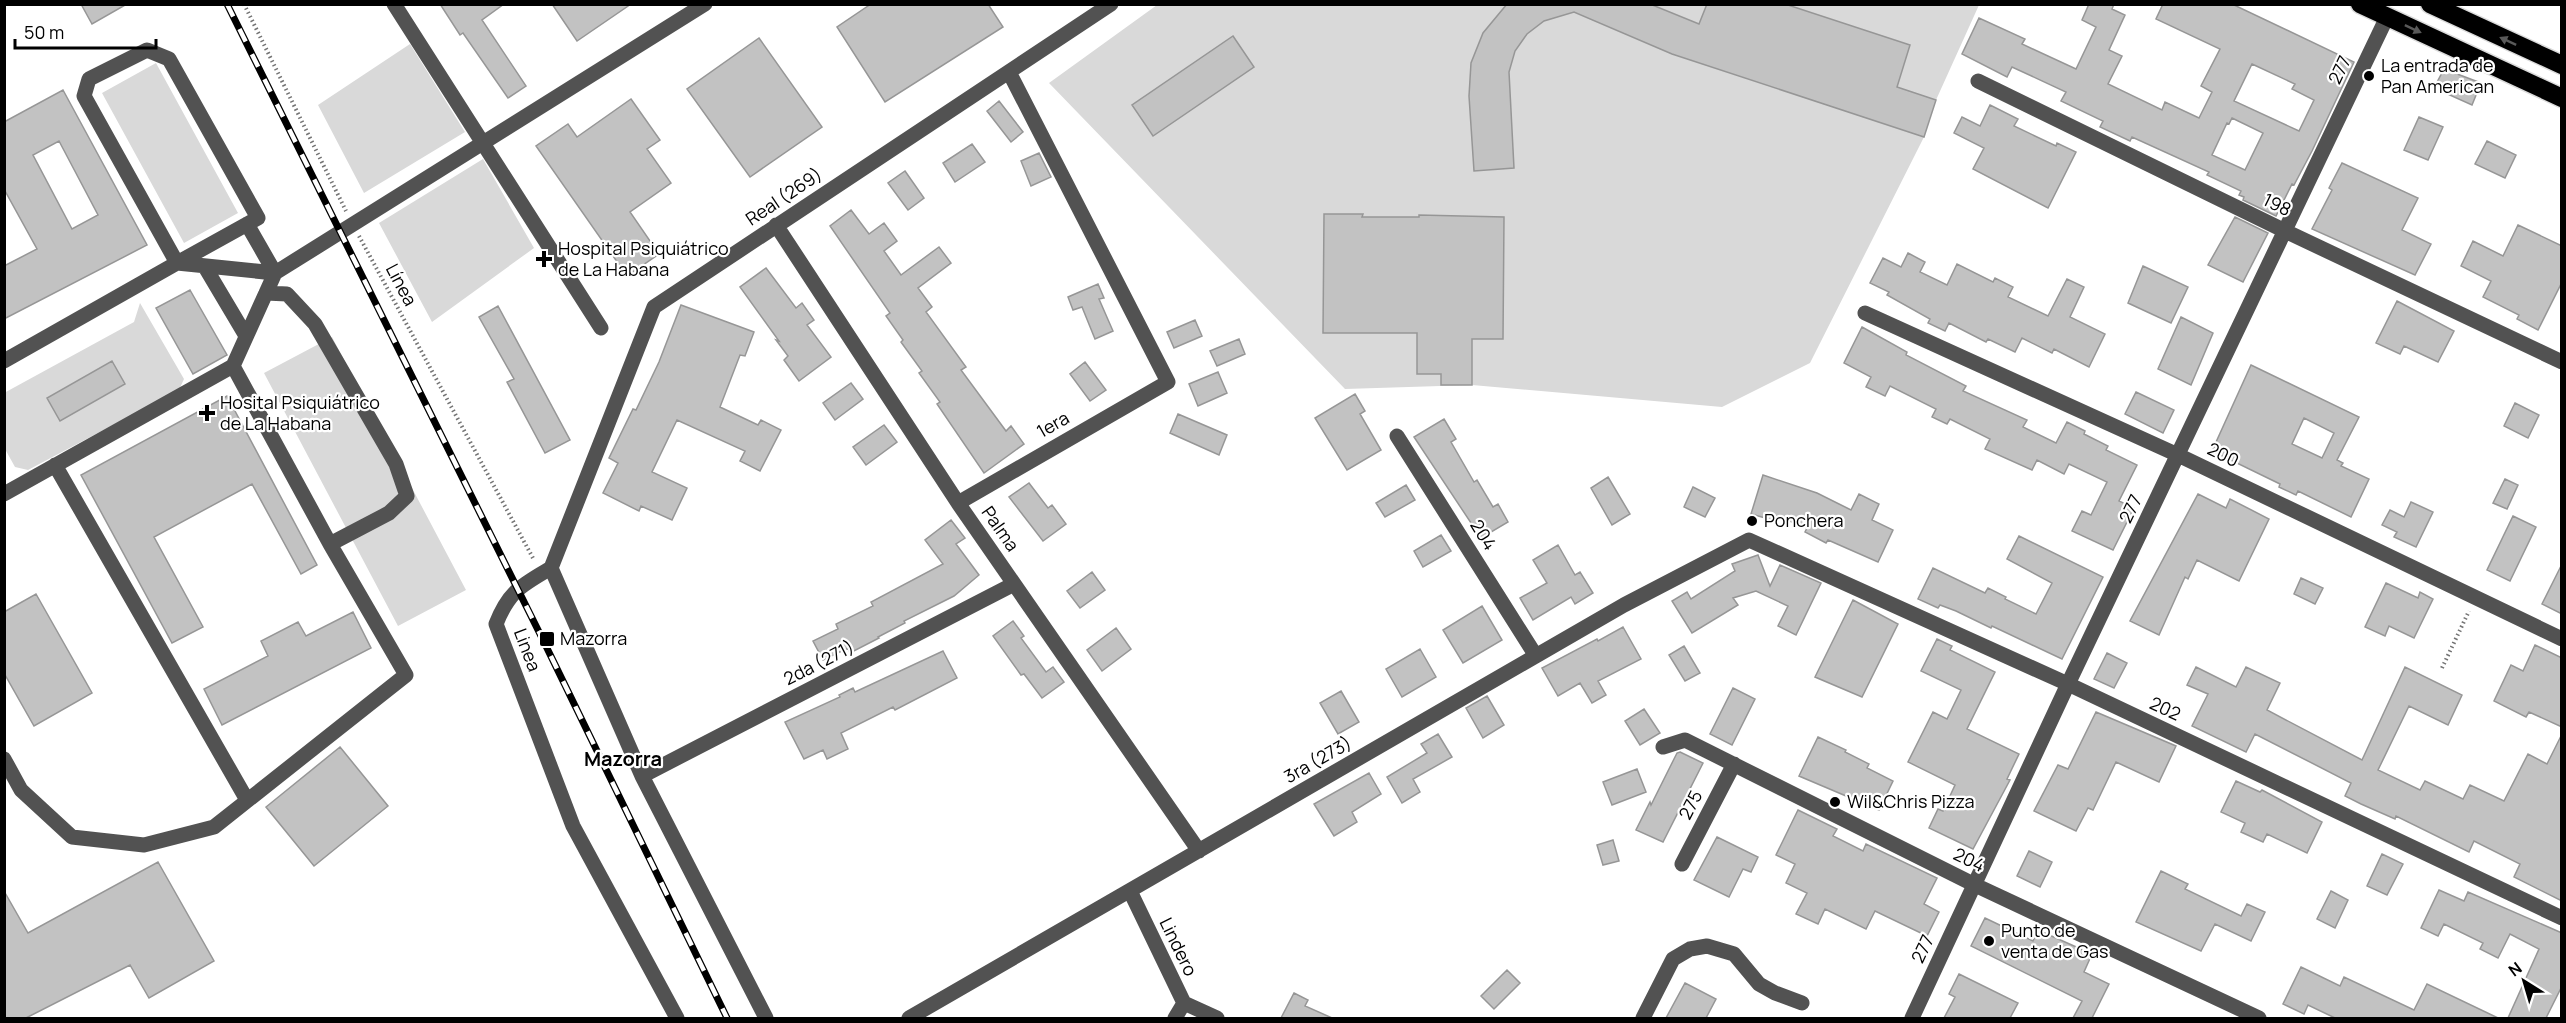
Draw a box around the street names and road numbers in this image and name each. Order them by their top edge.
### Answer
street label: 277 [2322,51,2356,88]
street label: Real (269) [741,162,826,231]
street label: 198 [2259,187,2296,221]
street label: Línea [381,259,423,310]
street label: 1era [1032,405,1073,443]
street label: 200 [2204,436,2243,472]
street label: 277 [2113,490,2147,527]
street label: Palma [977,501,1025,556]
street label: 204 [1465,515,1502,554]
street label: Linea [509,625,547,675]
street label: 2da (271) [779,634,858,690]
street label: 202 [2146,691,2185,726]
street label: 3ra (273) [1279,730,1356,788]
street label: 275 [1673,786,1708,823]
street label: 204 [1950,841,1989,877]
street label: Lindero [1154,913,1203,980]
street label: 277 [1905,930,1939,967]

